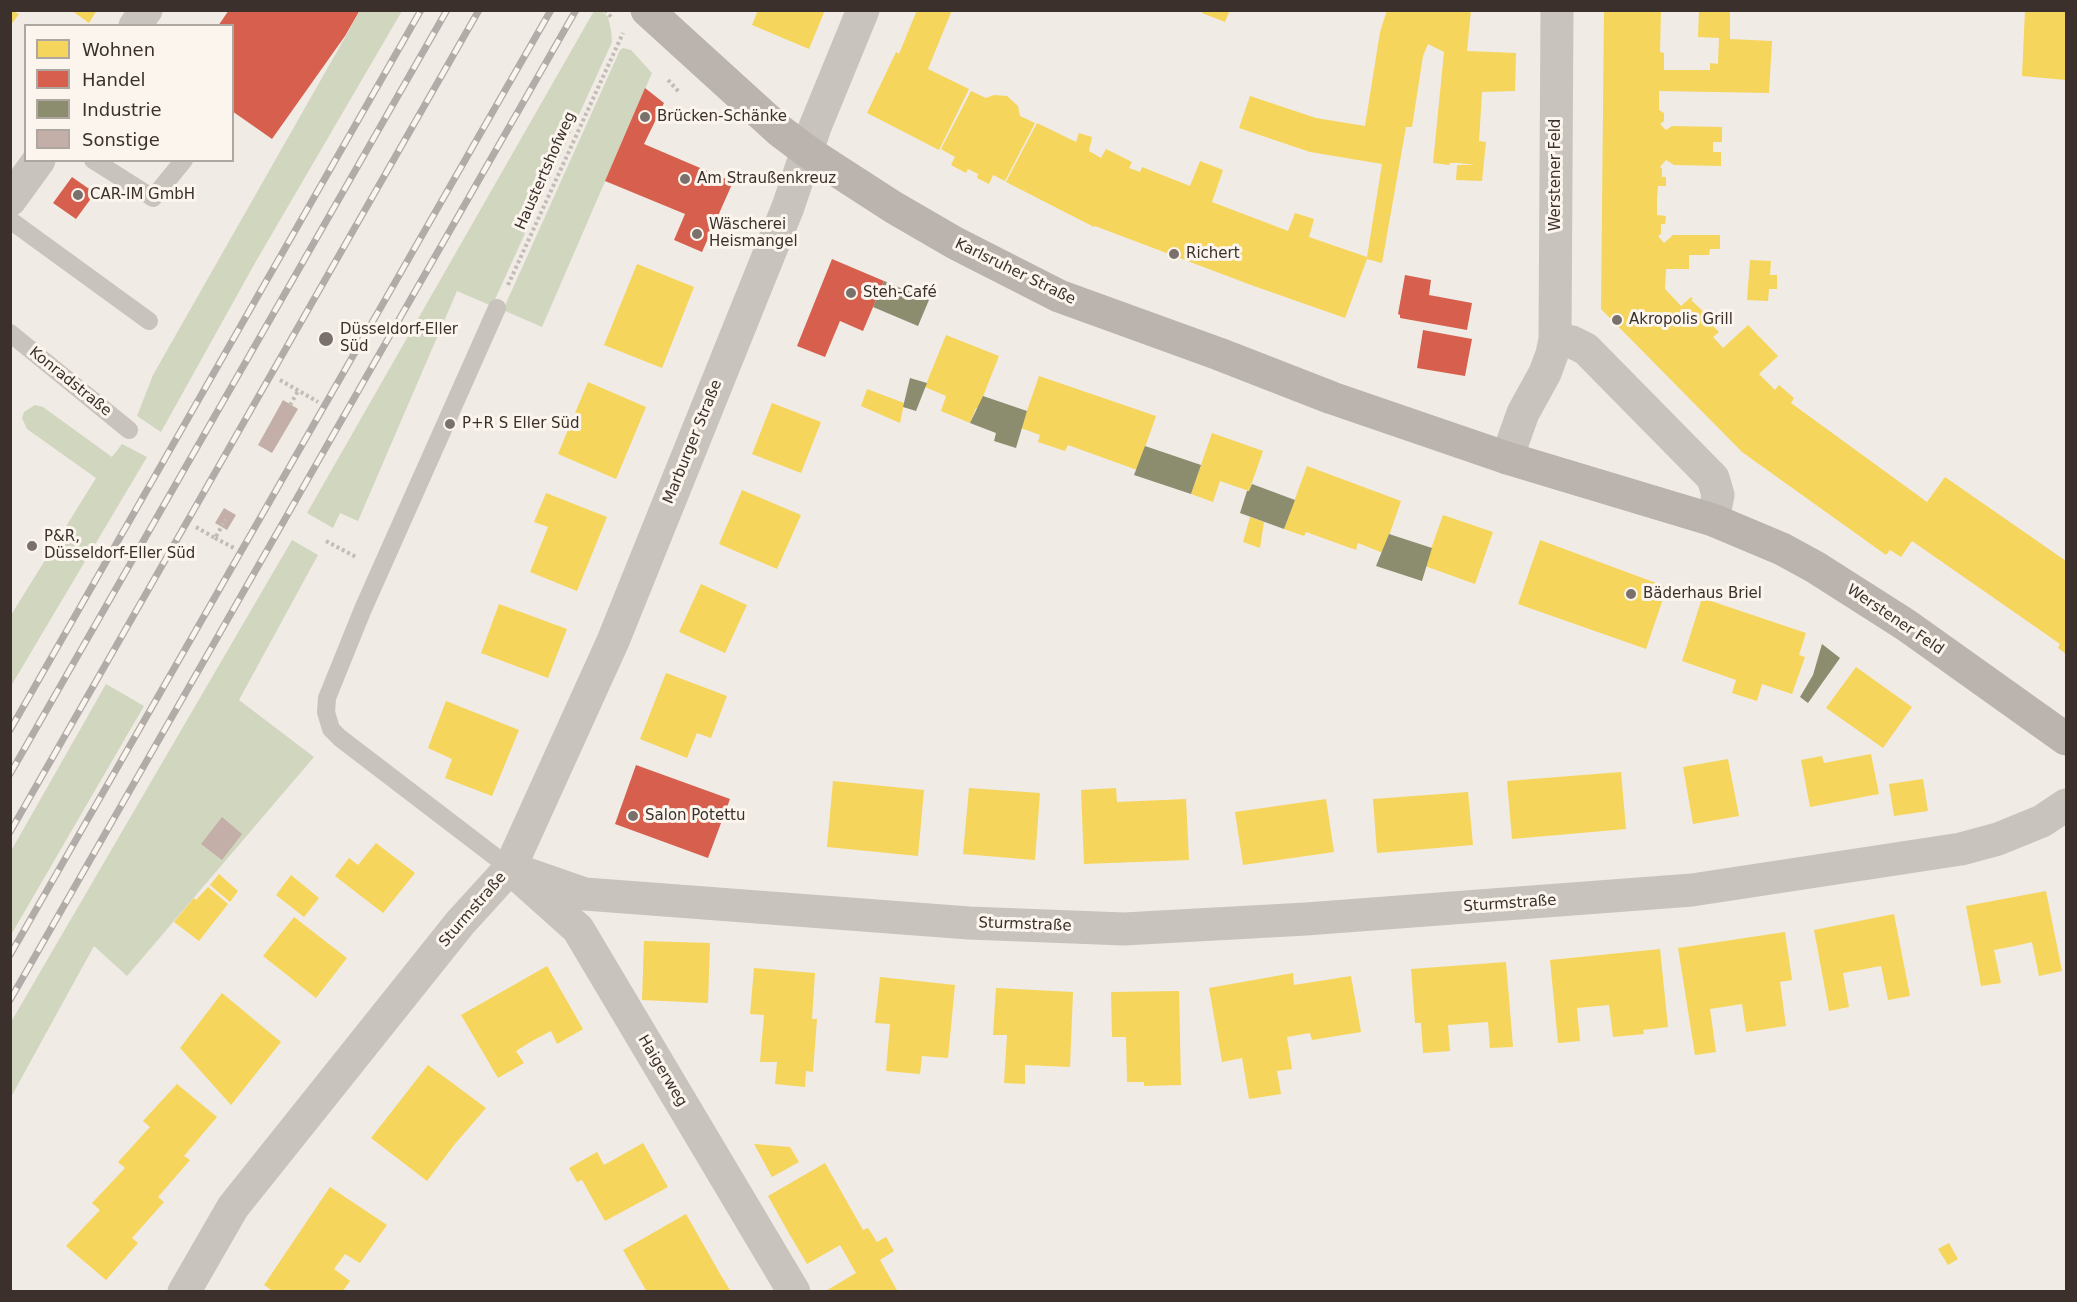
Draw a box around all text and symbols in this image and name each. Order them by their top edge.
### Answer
legend [24,24,234,162]
text: Wohnen [82,39,155,60]
text: Handel [82,69,145,90]
text: Industrie [82,99,161,120]
place label: Brücken-Schänke [657,108,787,126]
street label: Haustertshofweg [512,109,580,233]
marker: Brücken-Schänke [638,110,652,124]
street label: Werstener Feld [1547,119,1565,231]
text: Sonstige [82,129,160,150]
place label: Am Straußenkreuz [697,170,836,188]
marker: Am Straußenkreuz [678,172,692,186]
place label: CAR-IM GmbH [90,186,195,204]
marker: CAR-IM GmbH [71,188,85,202]
place label: Wäscherei Heismangel [709,216,798,251]
marker: Wäscherei Heismangel [690,227,704,241]
street label: Karlsruher Straße [952,235,1078,309]
place label: Richert [1186,245,1240,263]
marker: Richert [1167,247,1181,261]
place label: Steh-Café [863,284,937,302]
marker: Steh-Café [844,286,858,300]
place label: Akropolis Grill [1629,311,1733,329]
marker: Akropolis Grill [1610,313,1624,327]
place label: Düsseldorf-Eller Süd [340,321,458,356]
marker: Düsseldorf-Eller Süd [317,330,335,348]
street label: Konradstraße [25,343,115,421]
street label: Marburger Straße [660,377,726,507]
place label: P+R S Eller Süd [462,415,580,433]
marker: P+R S Eller Süd [443,417,457,431]
place label: P&R, Düsseldorf-Eller Süd [44,528,195,563]
marker: P&R, Düsseldorf-Eller Süd [25,539,39,553]
street label: Werstener Feld [1843,581,1947,659]
place label: Bäderhaus Briel [1643,585,1762,603]
marker: Bäderhaus Briel [1624,587,1638,601]
place label: Salon Potettu [645,807,745,825]
marker: Salon Potettu [626,809,640,823]
street label: Sturmstraße [436,869,510,951]
street label: Sturmstraße [1463,892,1557,916]
street label: Sturmstraße [978,914,1072,936]
street label: Haigerweg [634,1032,690,1110]

